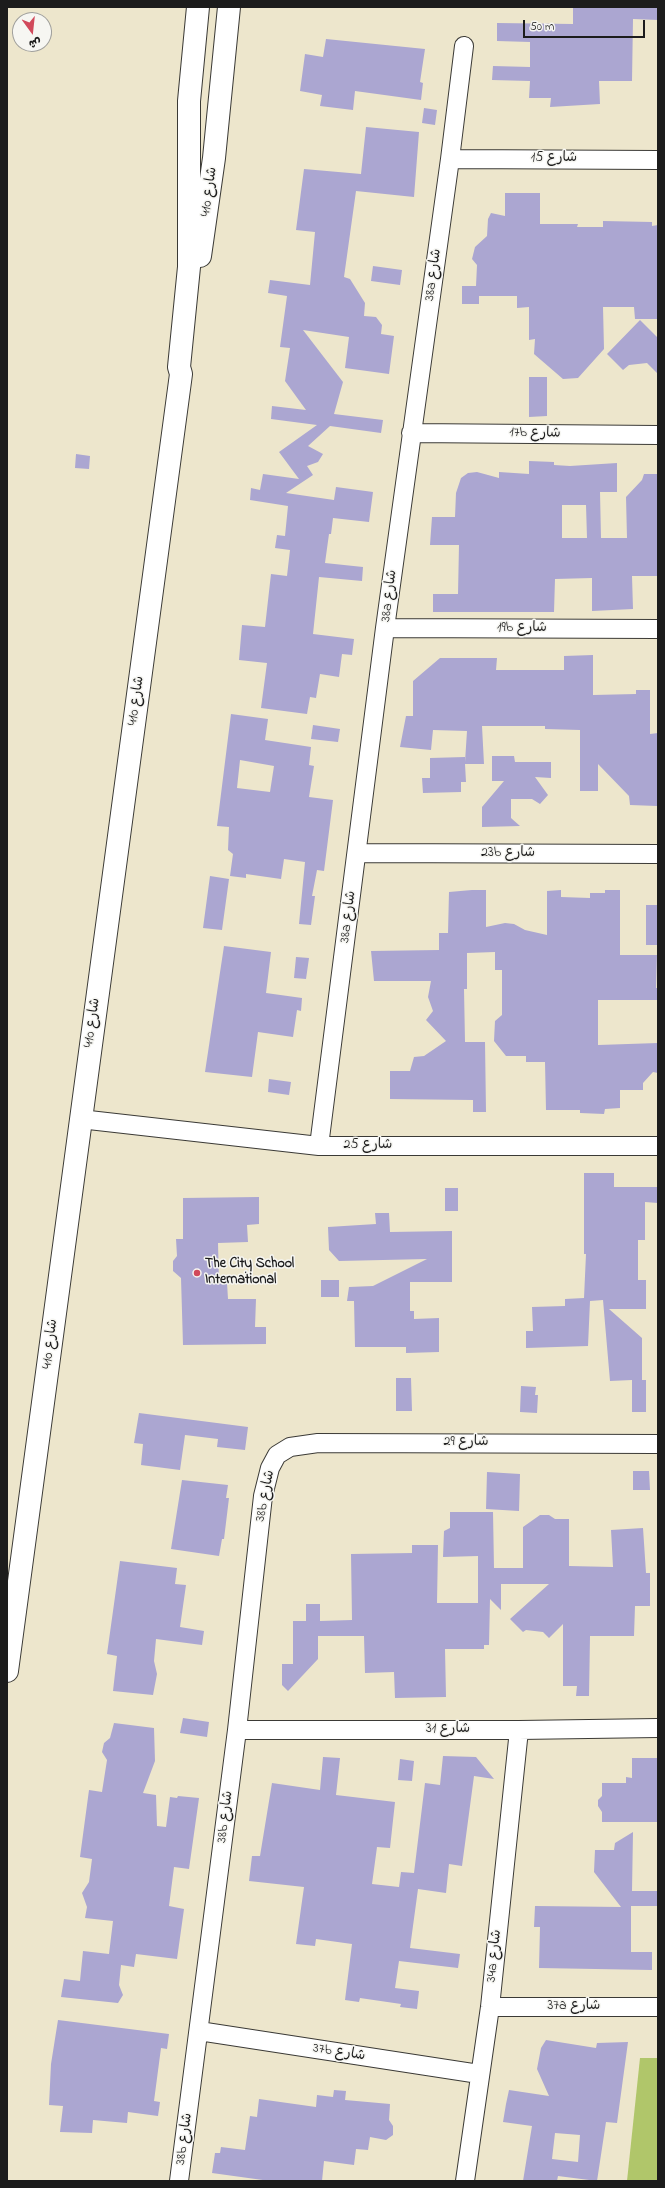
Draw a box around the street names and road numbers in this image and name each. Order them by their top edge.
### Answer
street label: شارع 15 [531,151,577,167]
street label: شارع 410 [198,166,222,218]
street label: 38a شارع [422,248,446,302]
street label: 17b شارع [509,425,561,443]
street label: 38a شارع [378,569,402,623]
street label: 19b شارع [497,621,547,637]
street label: شارع 410 [125,675,149,727]
street label: 23b شارع [481,846,535,862]
street label: 38a شارع [337,890,361,944]
street label: شارع 410 [81,997,105,1049]
street label: شارع 25 [344,1138,392,1154]
street label: شارع 410 [40,1318,62,1370]
street label: شارع 29 [444,1435,488,1451]
street label: 38b شارع [253,1469,279,1523]
street label: شارع 31 [426,1722,470,1738]
street label: 38b شارع [214,1790,238,1844]
street label: 34a شارع [484,1929,506,1983]
street label: 37a شارع [548,1999,600,2015]
street label: 37b شارع [312,2041,366,2065]
street label: 38b شارع [173,2112,197,2166]

